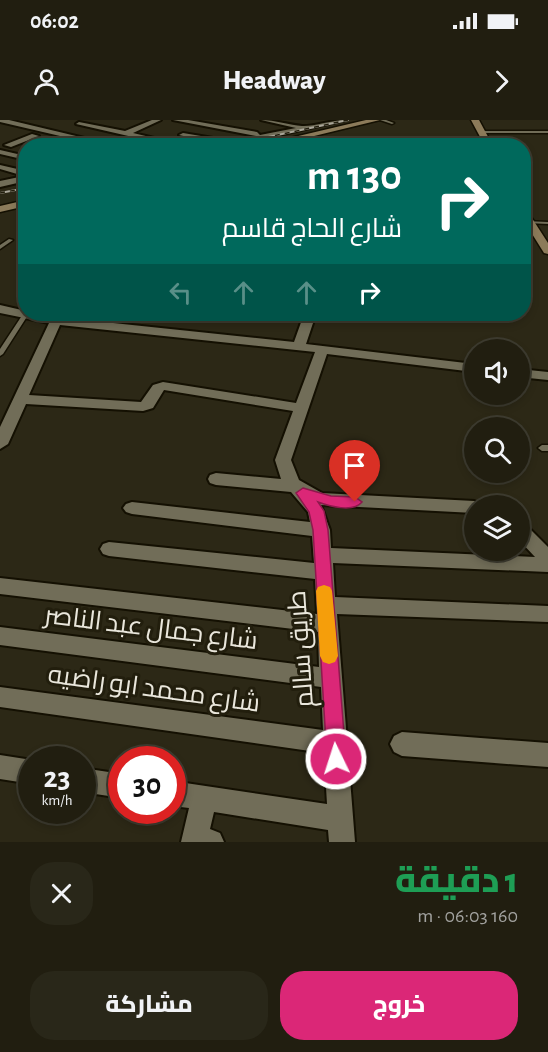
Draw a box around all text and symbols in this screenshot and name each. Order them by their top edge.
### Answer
text: 06:02 [30,10,79,32]
icon: person [30,65,63,98]
icon: forward [485,65,518,98]
text: Headway [222,67,326,94]
text: 130 m [307,155,402,197]
icon: right [423,162,501,240]
text: شارع الحاج قاسم [222,215,402,242]
icon: left [164,276,197,309]
icon: ahead [227,276,260,309]
icon: ahead [290,276,323,309]
icon: right [353,276,386,309]
map controls [464,339,530,561]
button: sound [464,339,530,405]
button: search [464,417,530,483]
pin [329,440,380,502]
icon: arrive [338,449,371,482]
button: layers [464,495,530,561]
street label: طريق سالم [284,589,322,708]
street label: شارع جمال عبد الناصر [40,602,259,657]
street label: شارع محمد ابو راضيه [46,661,262,720]
position arrow [304,727,368,791]
speed limit sign: 30 [108,746,186,824]
text: 23 [43,763,71,793]
text: km/h [42,793,72,808]
button: close [30,862,93,925]
text: 1 دقيقة [395,863,518,899]
text: 160 m · 06:03 [417,906,518,926]
button: مشاركة [30,971,268,1040]
button: خروج [280,971,518,1040]

